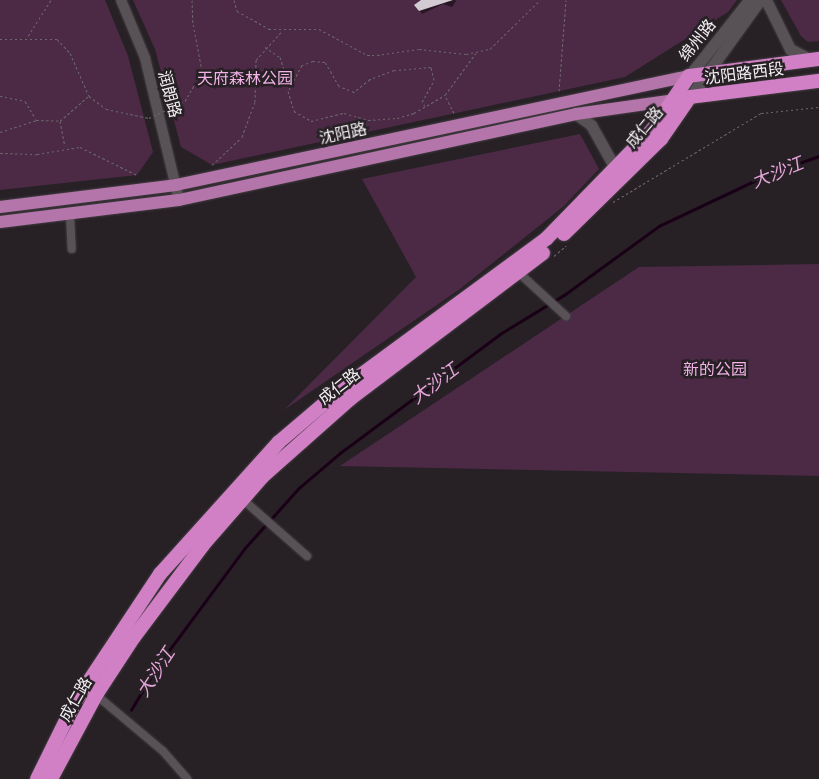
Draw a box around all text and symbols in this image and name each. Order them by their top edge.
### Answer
street label: 绵州路 [675,15,719,65]
street label: 沈阳路西段 [703,59,785,87]
street label: 润朗路 [155,68,185,120]
park label: 天府森林公园 [197,68,293,88]
street label: 成仁路 [621,102,667,152]
street label: 沈阳路 [318,119,368,147]
water label: 大沙江 [748,152,806,192]
water label: 大沙江 [406,358,462,408]
park label: 新的公园 [683,359,747,379]
street label: 成仁路 [314,364,364,408]
water label: 大沙江 [131,643,179,701]
street label: 成仁路 [55,673,95,725]

